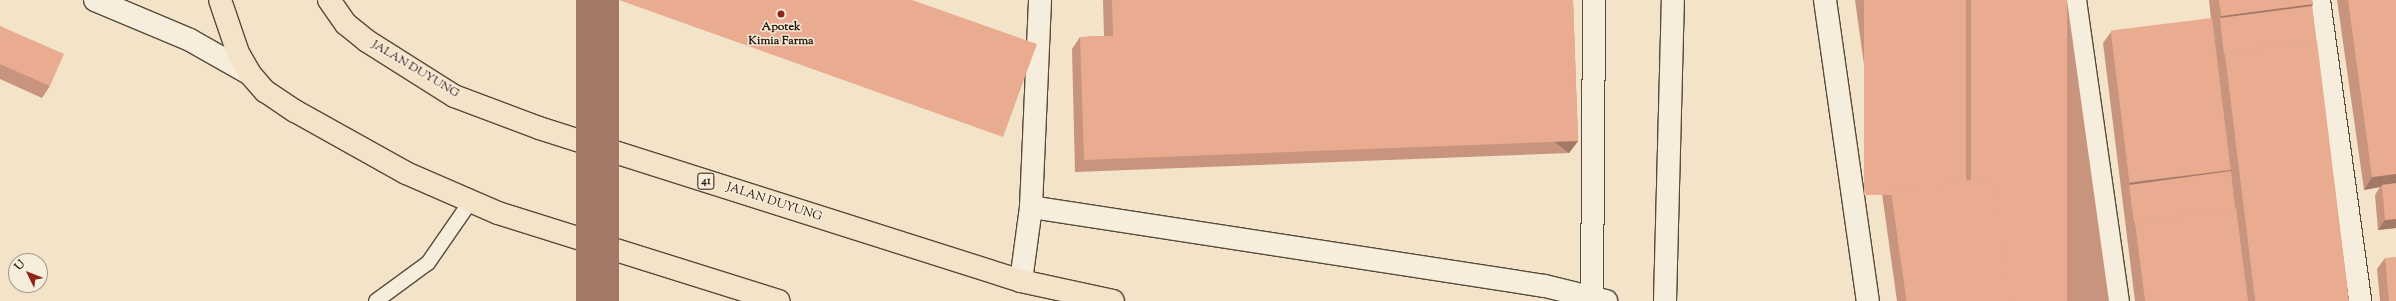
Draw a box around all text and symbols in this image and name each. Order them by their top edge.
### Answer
marker: Apotek Kimia Farma [776,9,786,19]
place label: Apotek Kimia Farma [748,21,814,49]
street label: JALAN DUYUNG [369,38,461,102]
road number: 41 [697,172,715,190]
street label: JALAN DUYUNG [725,181,823,225]
north arrow [8,253,48,293]
text: U [11,257,29,274]

